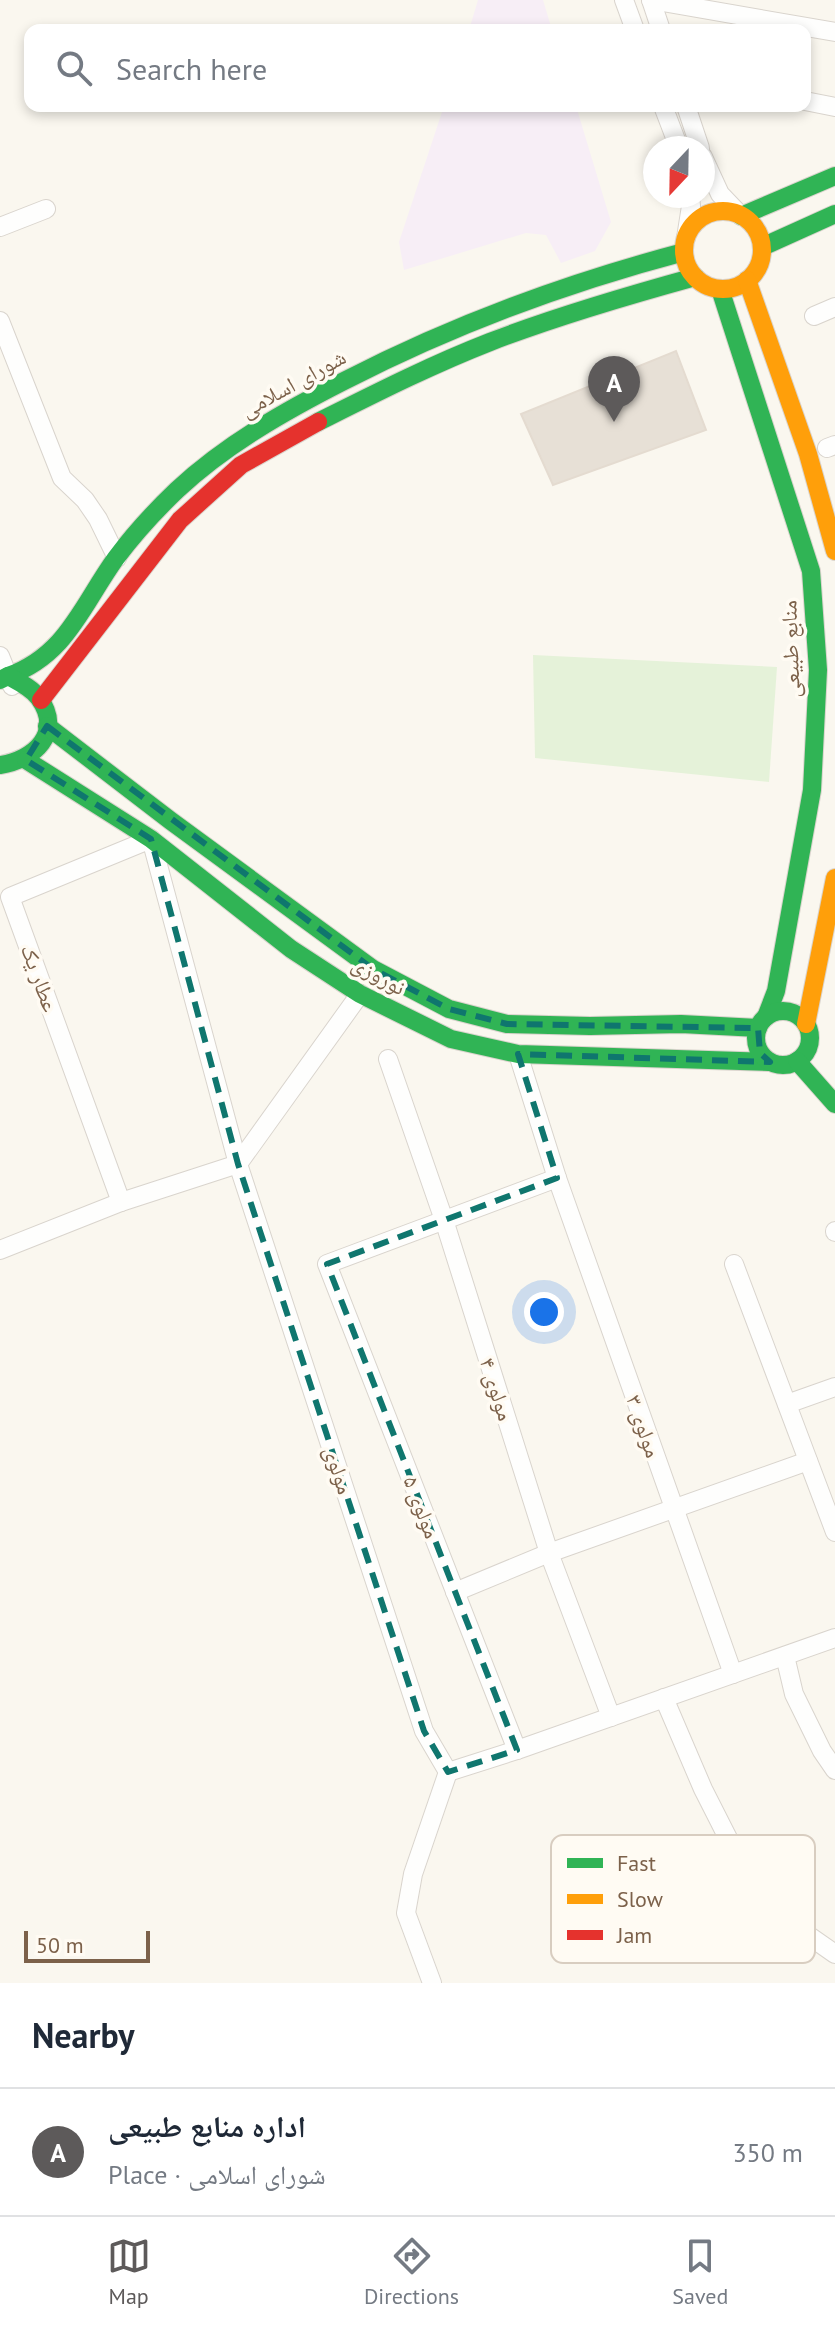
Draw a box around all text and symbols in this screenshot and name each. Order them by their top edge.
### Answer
search box [24,24,811,112]
icon: search [52,46,96,90]
text: Search here [116,49,267,88]
north arrow [643,136,715,208]
street label: شورای اسلامی [235,343,351,423]
pin: A [588,356,640,422]
street label: منابع طبیعی [774,600,806,698]
street label: عطار یک [15,941,65,1015]
street label: نوروزی [347,949,411,1001]
your location [524,1292,564,1332]
street label: مولوی ۴ [474,1354,520,1424]
street label: مولوی ۳ [620,1391,668,1461]
street label: مولوی [318,1442,360,1498]
street label: مولوی ۵ [397,1472,447,1542]
legend [551,1835,815,1963]
text: Fast [617,1849,657,1877]
text: Slow [617,1885,663,1913]
text: Jam [616,1921,652,1949]
scale bar [24,1927,150,1963]
text: 50 m [36,1931,84,1959]
text: Nearby [32,2013,134,2057]
text: اداره منابع طبیعی [108,2106,306,2145]
text: A [50,2136,66,2169]
text: 350 m [732,2136,803,2169]
text: Place · شورای اسلامی [108,2158,326,2191]
tab: Map [107,2234,151,2310]
tab: Directions [364,2234,459,2310]
tab: Saved [672,2234,728,2310]

